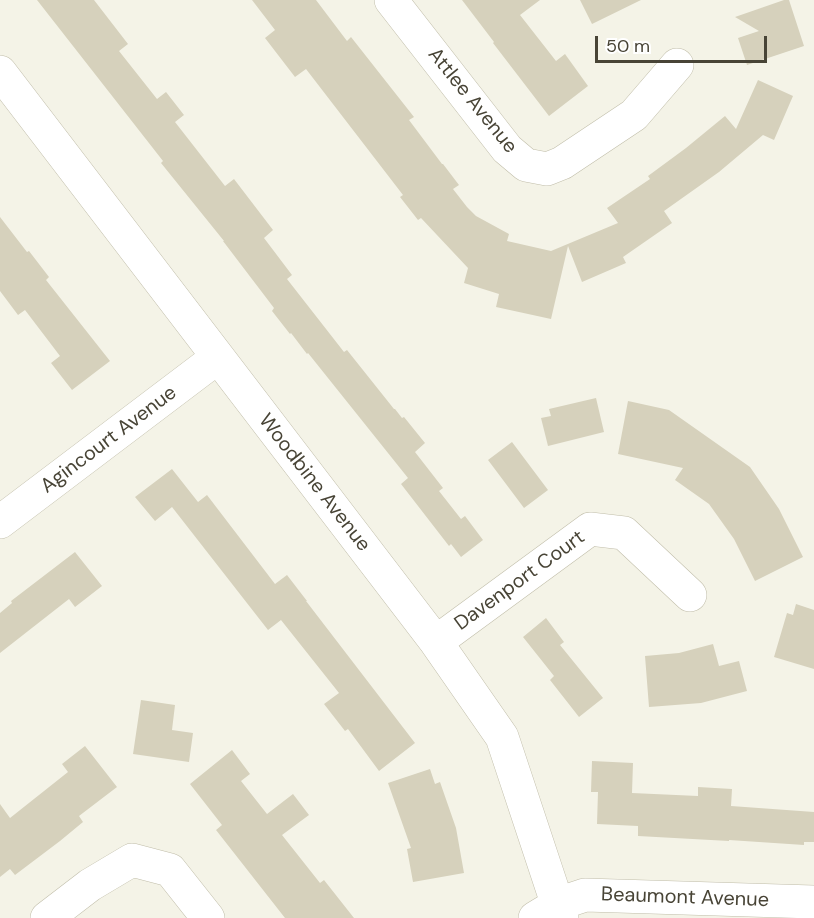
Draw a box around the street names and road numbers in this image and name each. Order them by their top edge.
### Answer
street label: Attlee Avenue [422,43,522,159]
street label: Agincourt Avenue [36,381,182,499]
street label: Woodbine Avenue [253,409,375,557]
street label: Davenport Court [450,526,590,636]
street label: Beaumont Avenue [601,883,769,913]

